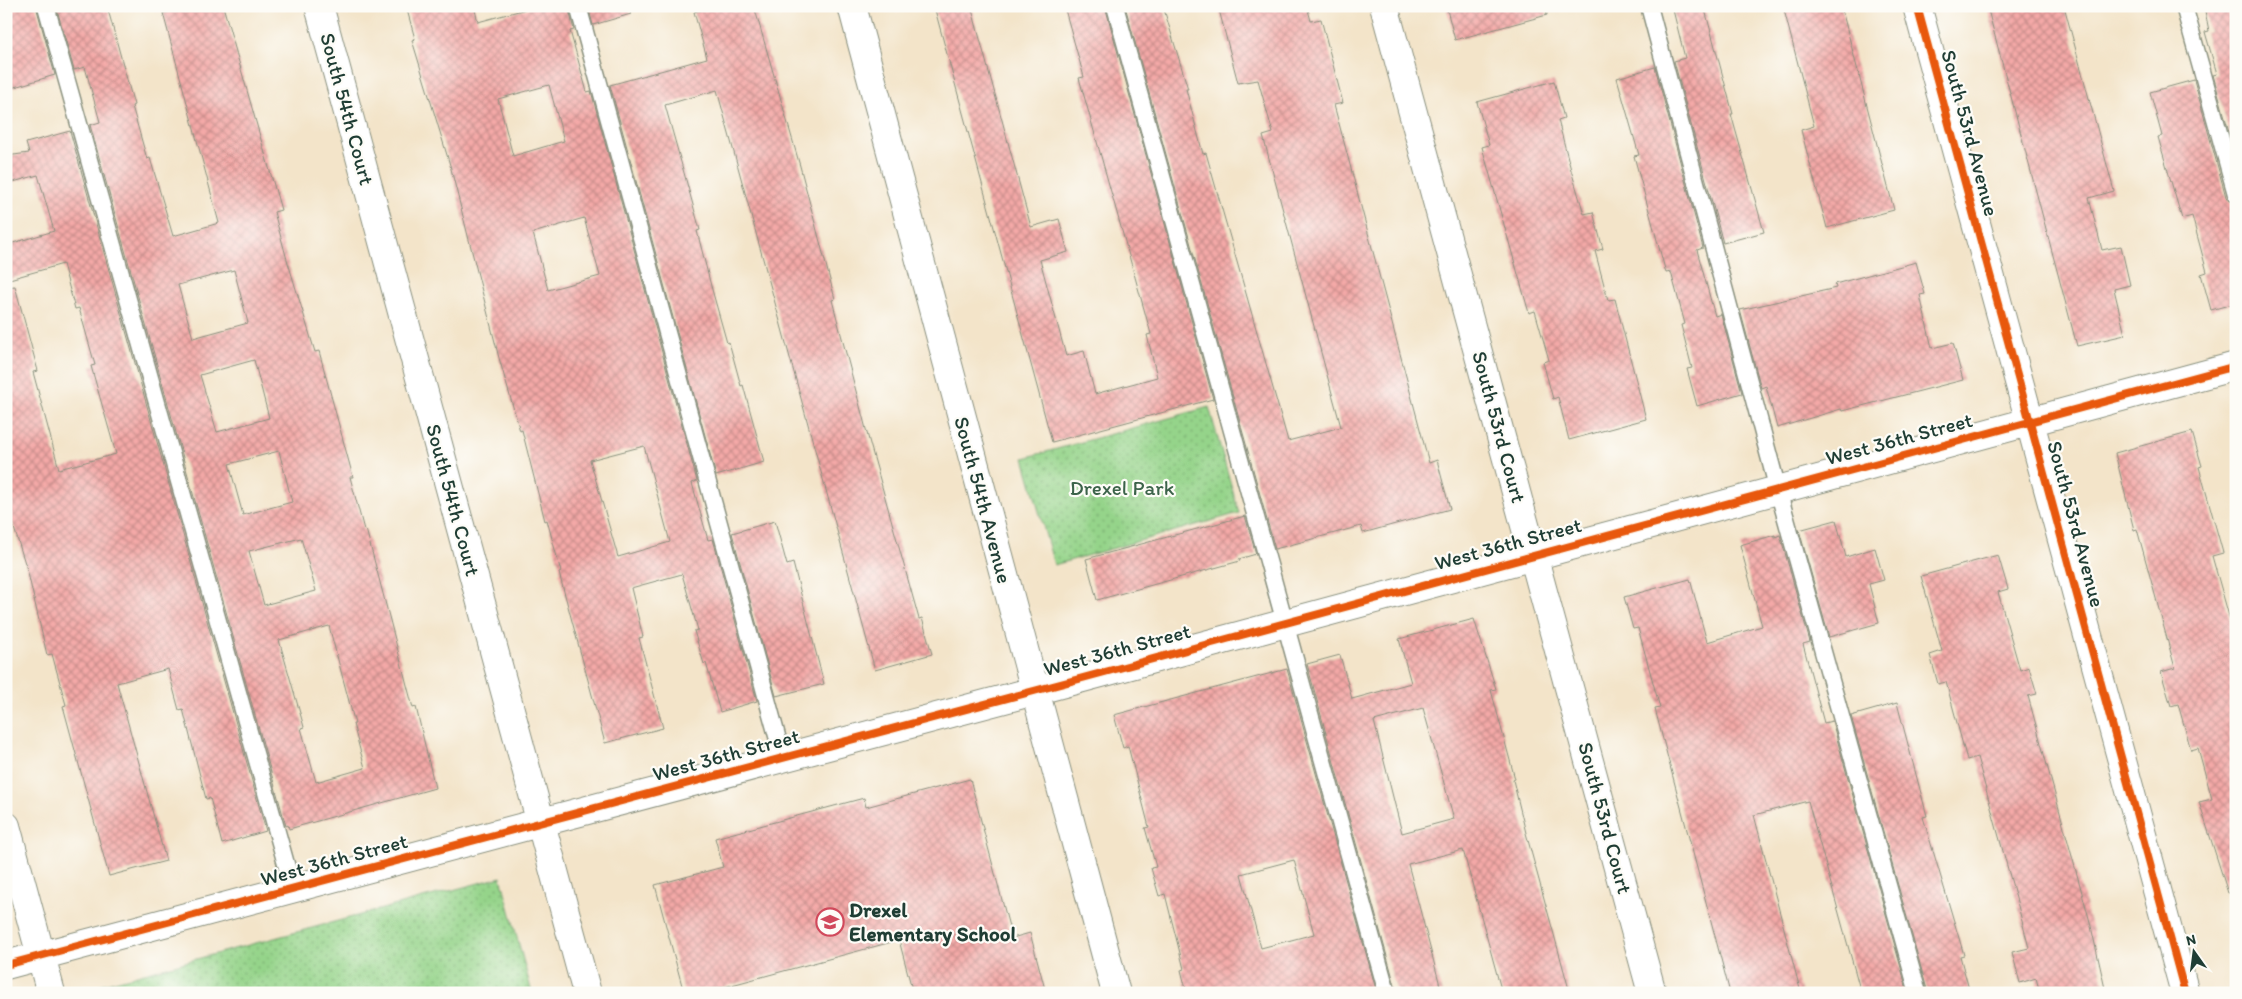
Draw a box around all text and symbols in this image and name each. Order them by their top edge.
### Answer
street label: South 54th Court [315,30,380,188]
street label: South 53rd Avenue [1936,47,2005,219]
street label: South 53rd Court [1467,348,1532,506]
street label: West 36th Street [1822,407,1975,470]
street label: South 54th Avenue [949,414,1018,586]
street label: South 54th Court [421,421,486,579]
street label: South 53rd Avenue [2042,438,2111,610]
park label: Drexel Park [1070,475,1175,500]
street label: West 36th Street [1431,512,1584,575]
street label: West 36th Street [1040,618,1193,681]
street label: West 36th Street [649,723,802,786]
street label: South 53rd Court [1573,739,1638,897]
street label: West 36th Street [257,828,410,891]
place label: Drexel Elementary School [849,897,1018,947]
school or university icon: Drexel Elementary School [815,907,845,937]
north arrow [2170,926,2220,976]
text: N [2184,930,2198,949]

